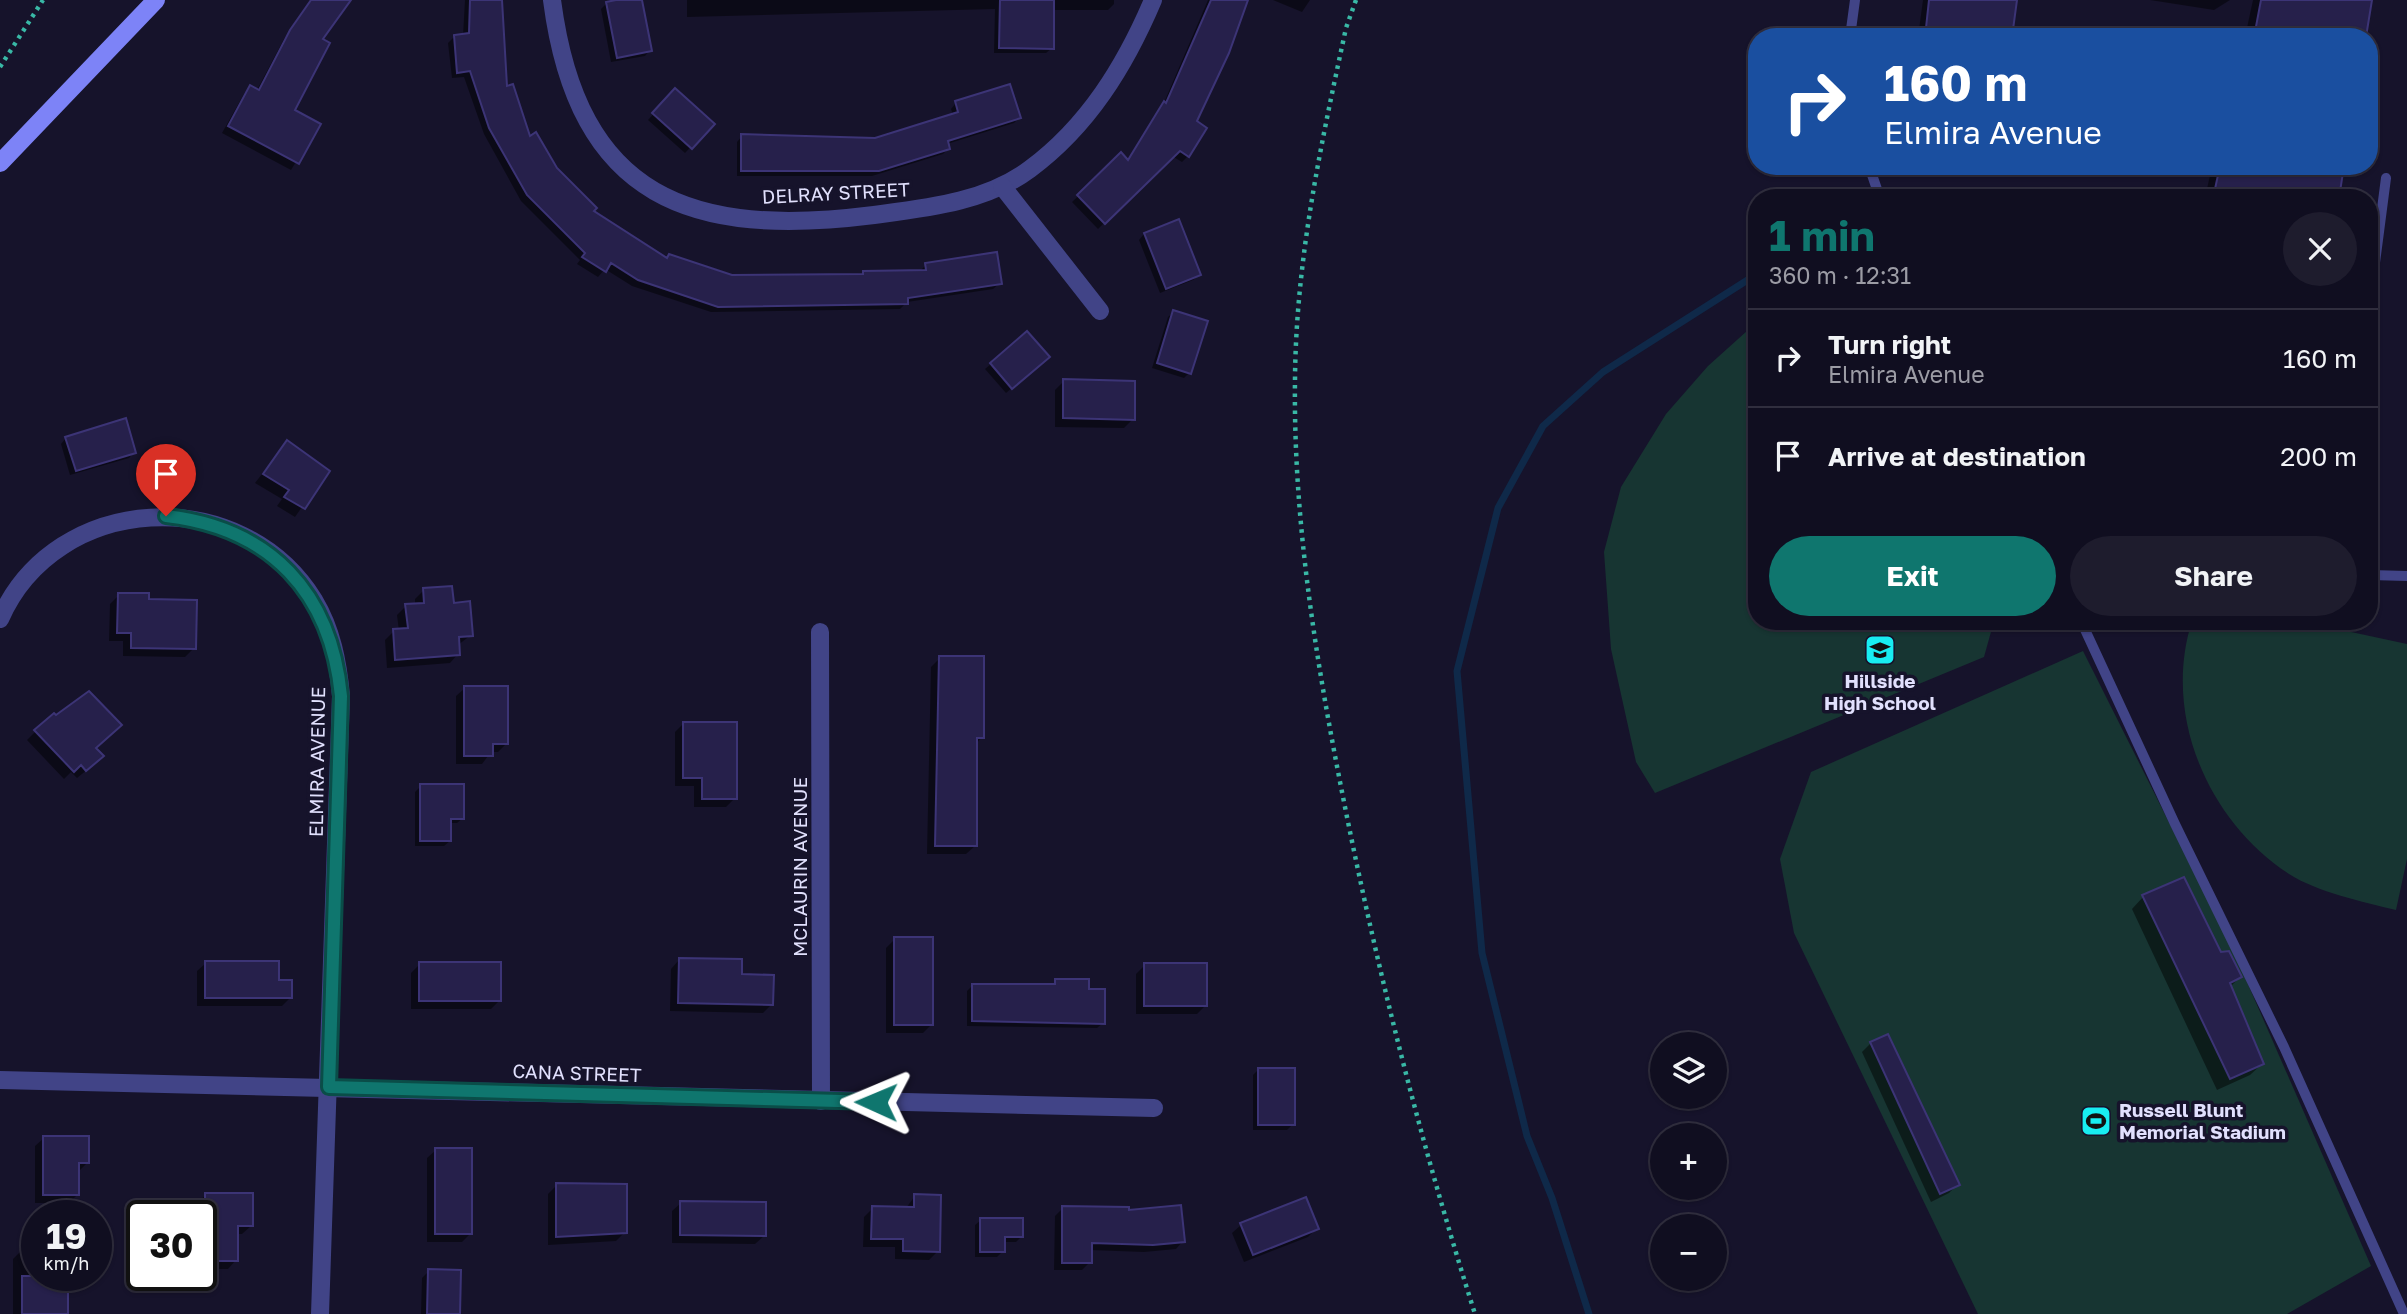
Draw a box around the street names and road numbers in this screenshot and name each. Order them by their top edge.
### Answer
street label: DELRAY STREET [761,177,911,208]
street label: ELMIRA AVENUE [304,687,329,837]
street label: MCLAURIN AVENUE [788,777,811,957]
street label: CANA STREET [512,1059,642,1086]

